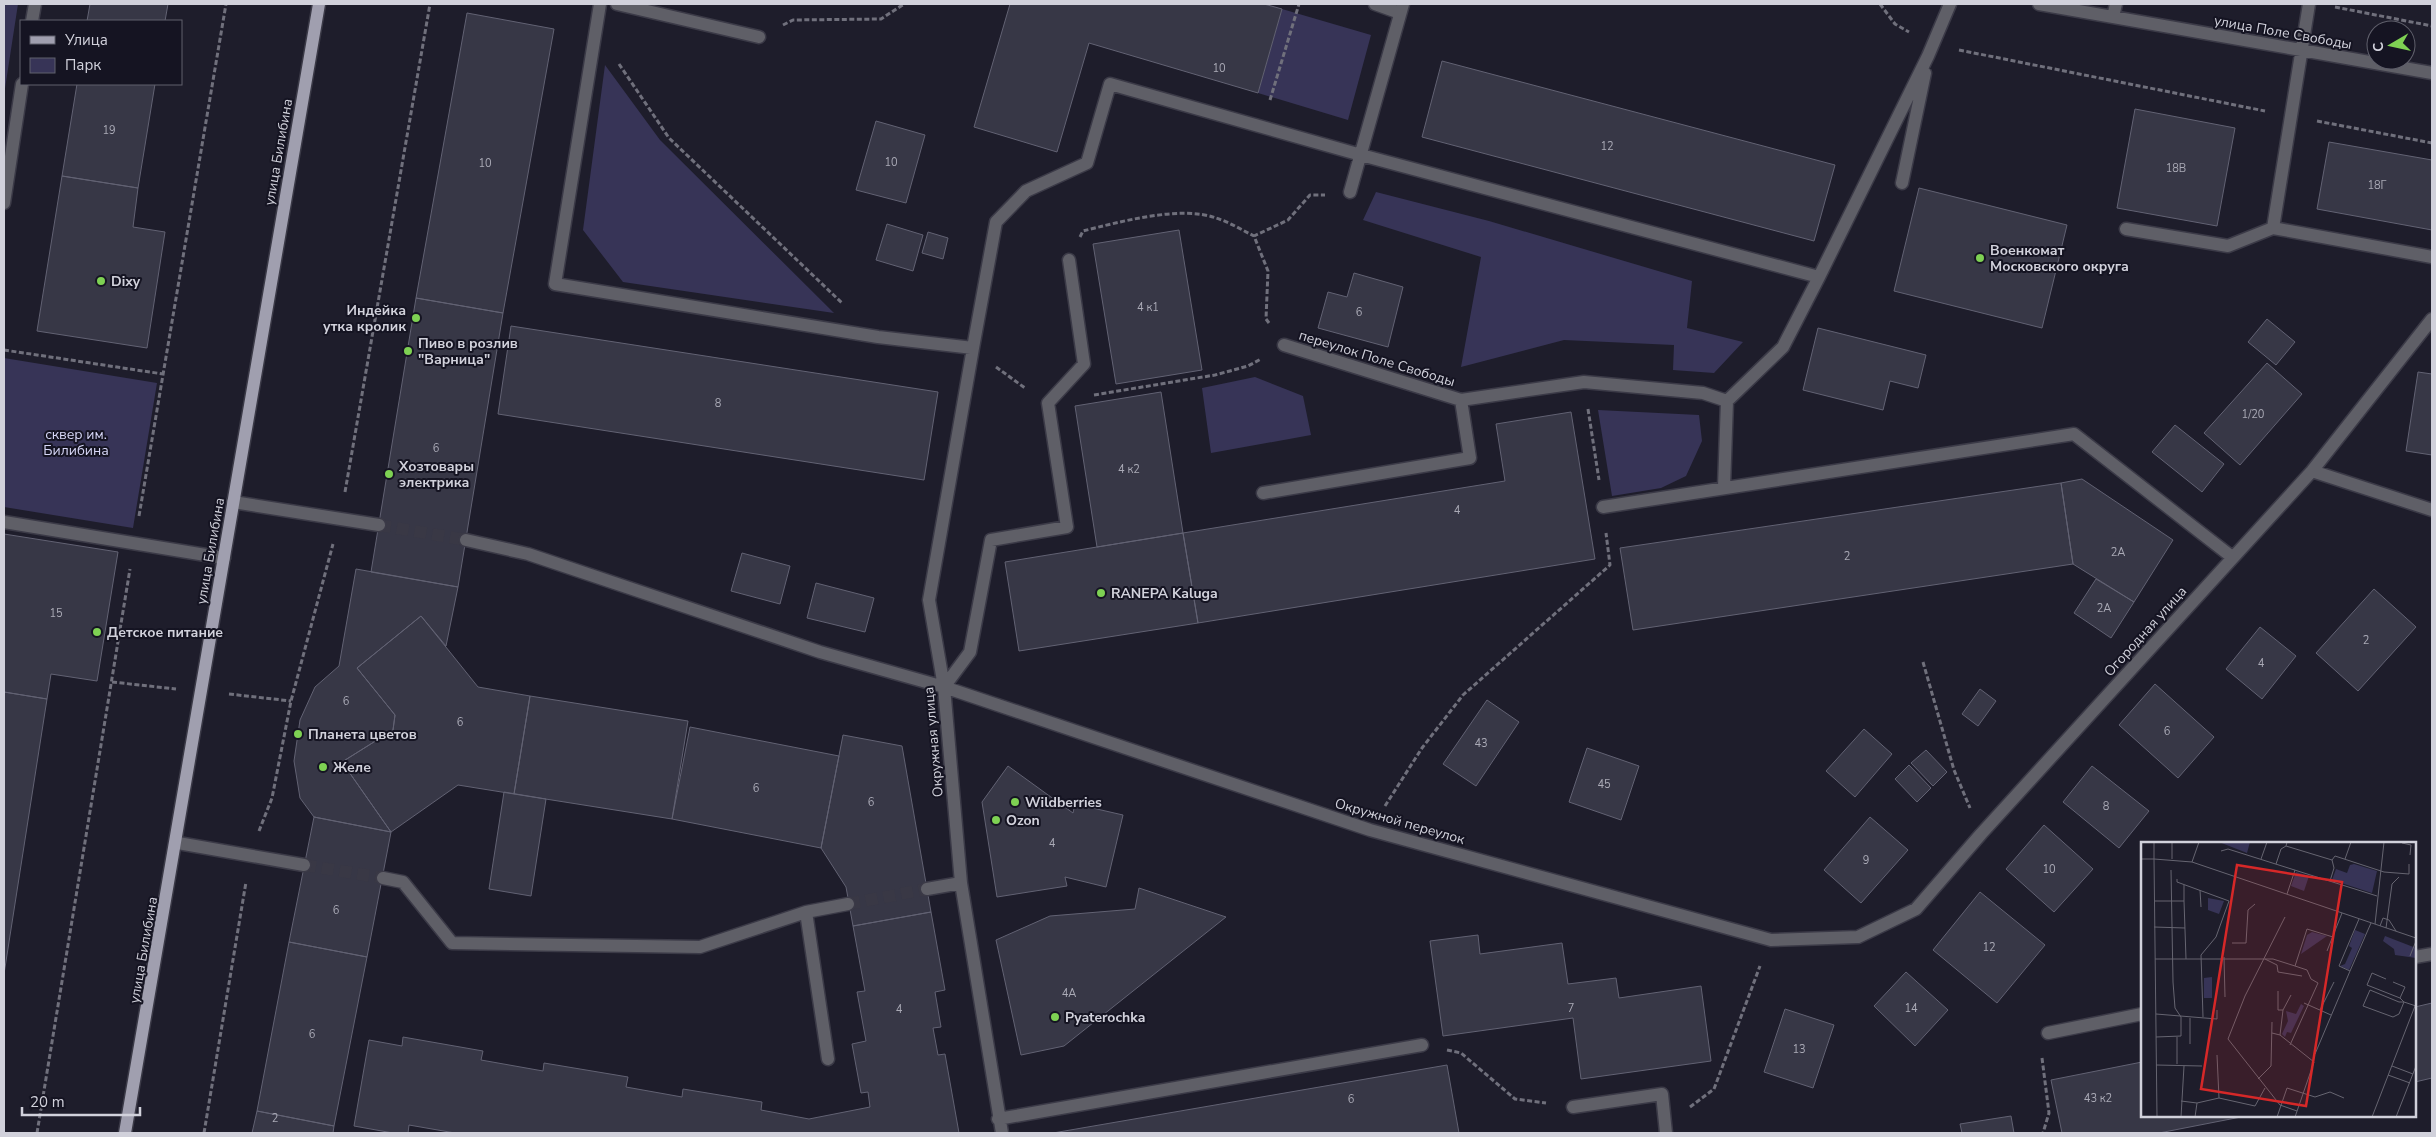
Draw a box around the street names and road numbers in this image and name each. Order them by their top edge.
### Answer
street label: улица Поле Свободы [2213,11,2353,54]
street label: улица Билибина [260,97,297,207]
street label: переулок Поле Свободы [1296,326,1457,391]
street label: улица Билибина [192,496,229,606]
street label: Огородная улица [2100,582,2191,681]
street label: Окружная улица [919,686,948,798]
street label: Окружной переулок [1333,794,1468,849]
street label: улица Билибина [125,895,162,1005]

